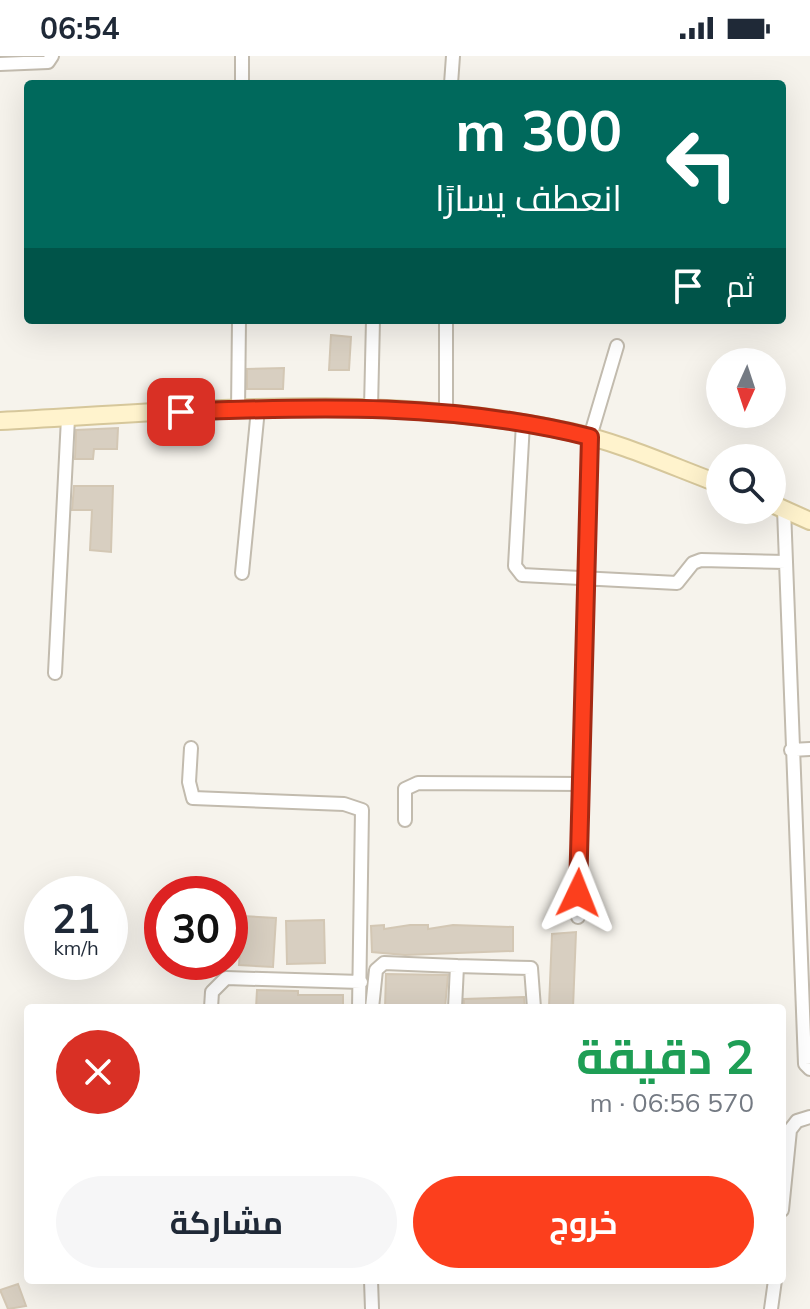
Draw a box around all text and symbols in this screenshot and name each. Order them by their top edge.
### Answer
text: 06:54 [40,9,119,47]
text: 300 m [455,95,622,165]
icon: left [650,112,754,216]
text: انعطف يسارًا [435,175,622,220]
icon: arrive [666,264,710,308]
text: ثم [726,267,754,305]
north arrow [706,348,786,428]
map controls [706,348,786,524]
pin [147,378,215,446]
icon: arrive [159,390,203,434]
button: search [706,444,786,524]
position arrow [536,851,620,935]
speed limit sign: 30 [144,876,248,980]
text: 21 [52,893,100,943]
text: km/h [53,935,99,960]
text: 2 دقيقة [576,1026,754,1086]
button: close [56,1030,140,1114]
text: 570 m · 06:56 [590,1086,754,1119]
button: مشاركة [56,1176,397,1268]
button: خروج [413,1176,754,1268]

